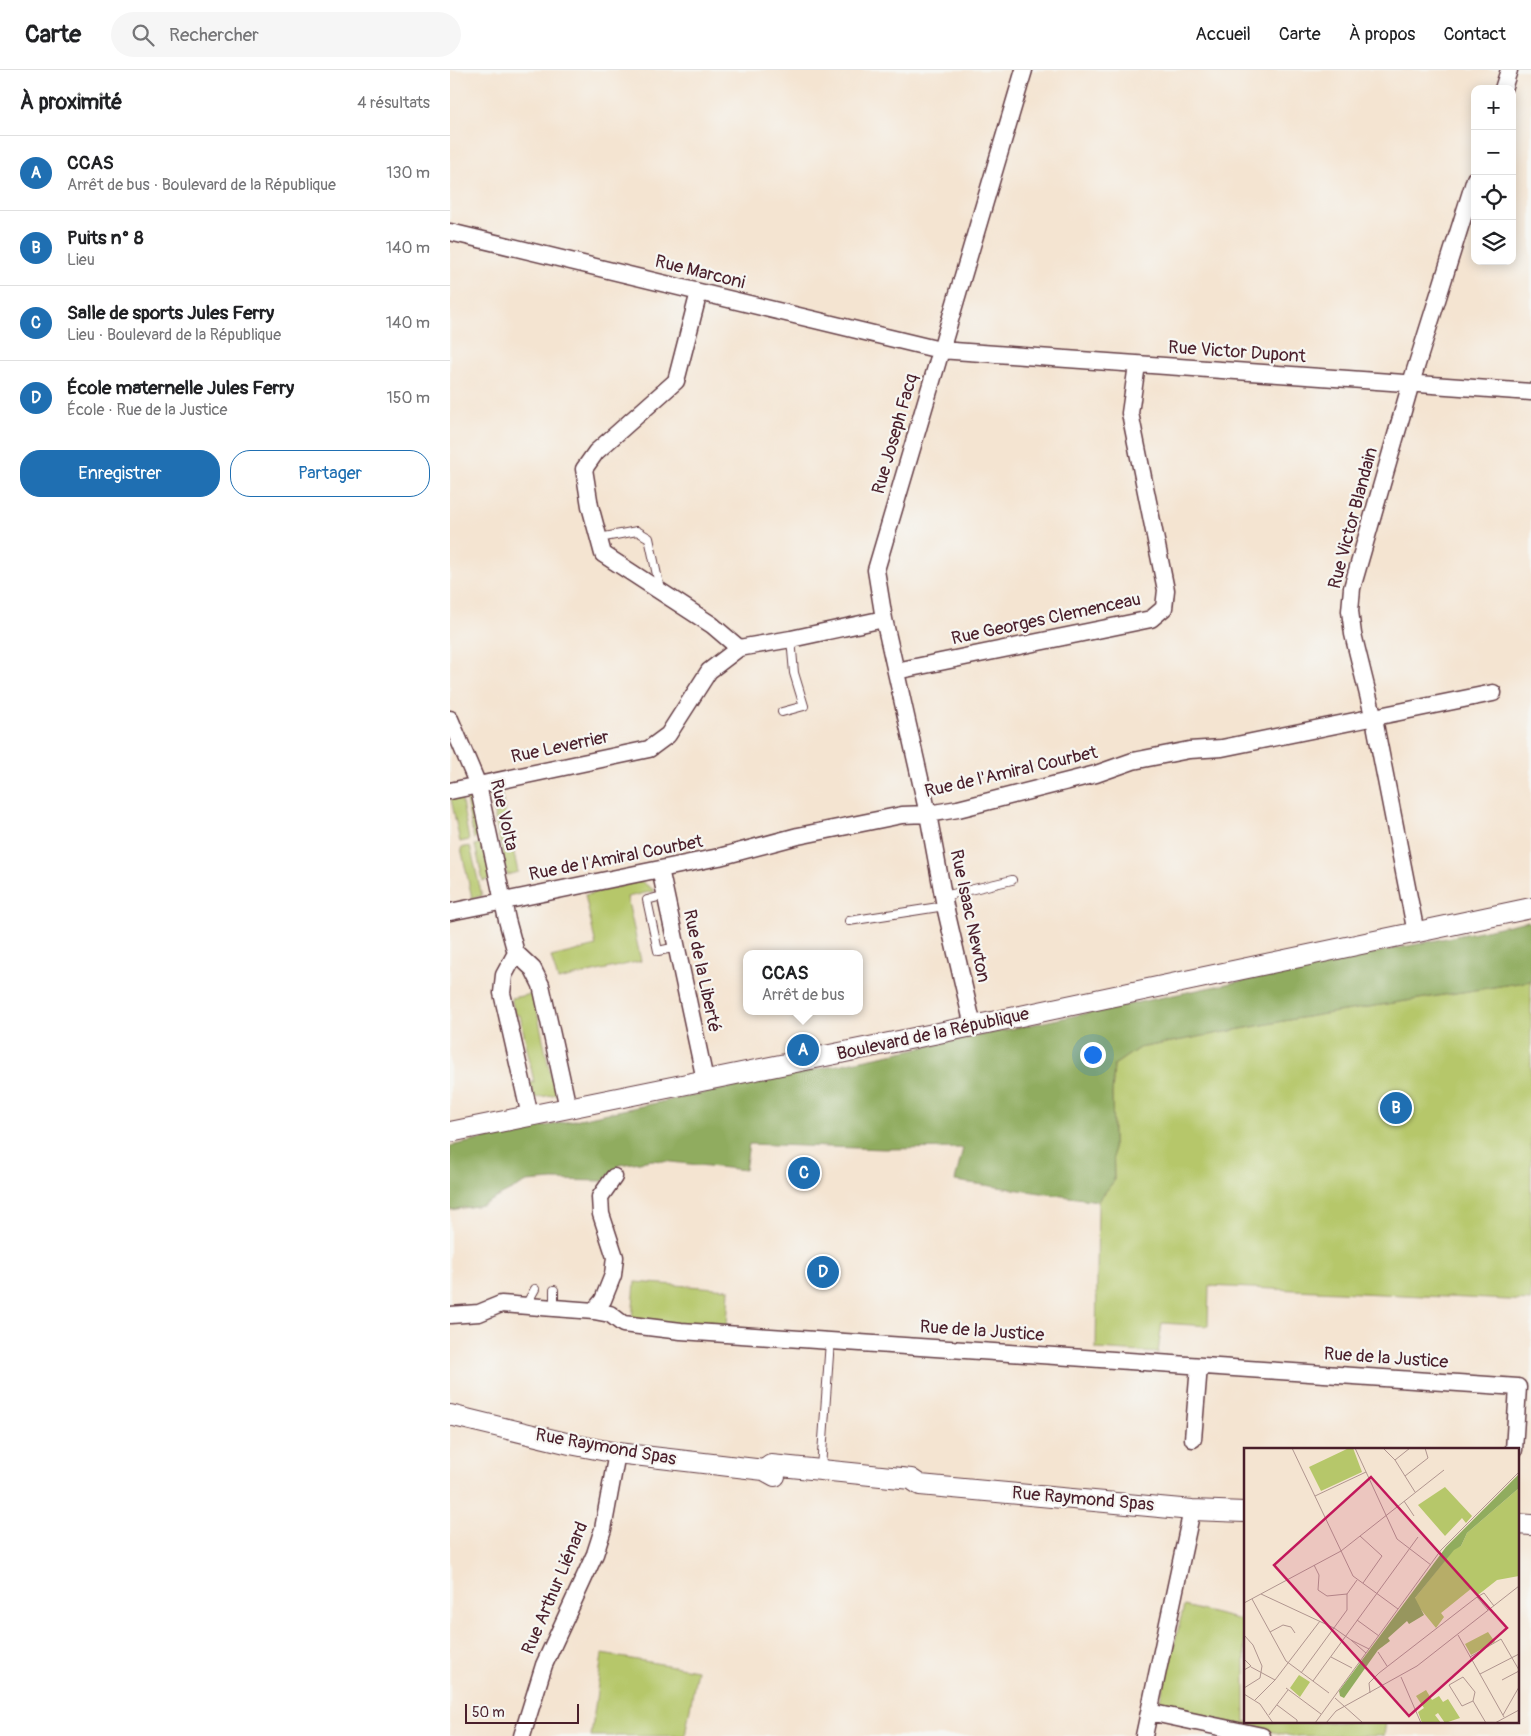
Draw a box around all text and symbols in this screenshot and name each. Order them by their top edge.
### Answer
search box [111,12,461,57]
text: Carte [25,20,81,49]
icon: search [129,21,157,49]
text: Rechercher [169,23,259,47]
text: Accueil [1195,23,1251,46]
text: Carte [1279,23,1321,46]
text: À propos [1349,23,1415,46]
text: Contact [1443,23,1506,46]
map controls [1471,85,1516,265]
button: + [1471,85,1516,130]
text: À proximité [20,89,123,116]
text: 4 résultats [357,93,430,113]
button: − [1471,130,1516,175]
text: CCAS [67,151,114,175]
text: A [31,163,41,183]
text: 130 m [386,163,430,183]
text: Arrêt de bus · Boulevard de la République [67,175,336,195]
button: locate [1471,175,1516,220]
button: layers [1471,220,1516,265]
text: Puits n° 8 [67,226,143,250]
text: B [31,238,41,258]
text: 140 m [386,238,430,258]
text: Lieu [67,250,95,270]
street label: Rue Marconi [653,250,747,294]
text: Salle de sports Jules Ferry [67,301,274,325]
text: C [31,313,41,333]
text: 140 m [386,313,430,333]
text: Lieu · Boulevard de la République [67,325,281,345]
street label: Rue Victor Dupont [1167,336,1307,368]
street label: Rue Joseph Facq [867,371,923,497]
text: École maternelle Jules Ferry [67,376,294,400]
text: D [31,388,41,408]
text: 150 m [386,388,430,408]
text: École · Rue de la Justice [67,400,227,420]
street label: Rue Victor Blandain [1323,445,1383,591]
button: Enregistrer [20,450,220,497]
button: Partager [230,450,430,497]
street label: Rue Georges Clemenceau [949,588,1143,650]
street label: Rue Leverrier [509,725,612,769]
street label: Rue de l'Amiral Courbet [922,741,1100,803]
street label: Rue Volta [485,777,523,853]
street label: Rue de l'Amiral Courbet [527,830,706,886]
street label: Rue Isaac Newton [945,847,995,985]
street label: Rue de la Liberté [678,908,726,1034]
popup [743,950,863,1015]
text: CCAS [762,961,809,985]
text: Arrêt de bus [762,985,844,1005]
street label: Boulevard de la République [835,1002,1031,1066]
pin: A [787,1031,819,1069]
your location [1080,1042,1106,1068]
pin: B [1380,1089,1412,1127]
pin: C [788,1154,820,1192]
pin: D [807,1253,839,1291]
street label: Rue de la Justice [919,1315,1045,1347]
street label: Rue de la Justice [1323,1342,1449,1374]
street label: Rue Raymond Spas [534,1423,678,1471]
inset map [1244,1448,1518,1724]
street label: Rue Raymond Spas [1011,1481,1155,1517]
street label: Rue Arthur Liénard [517,1518,593,1658]
scale bar [465,1701,579,1724]
text: 50 m [472,1704,505,1721]

